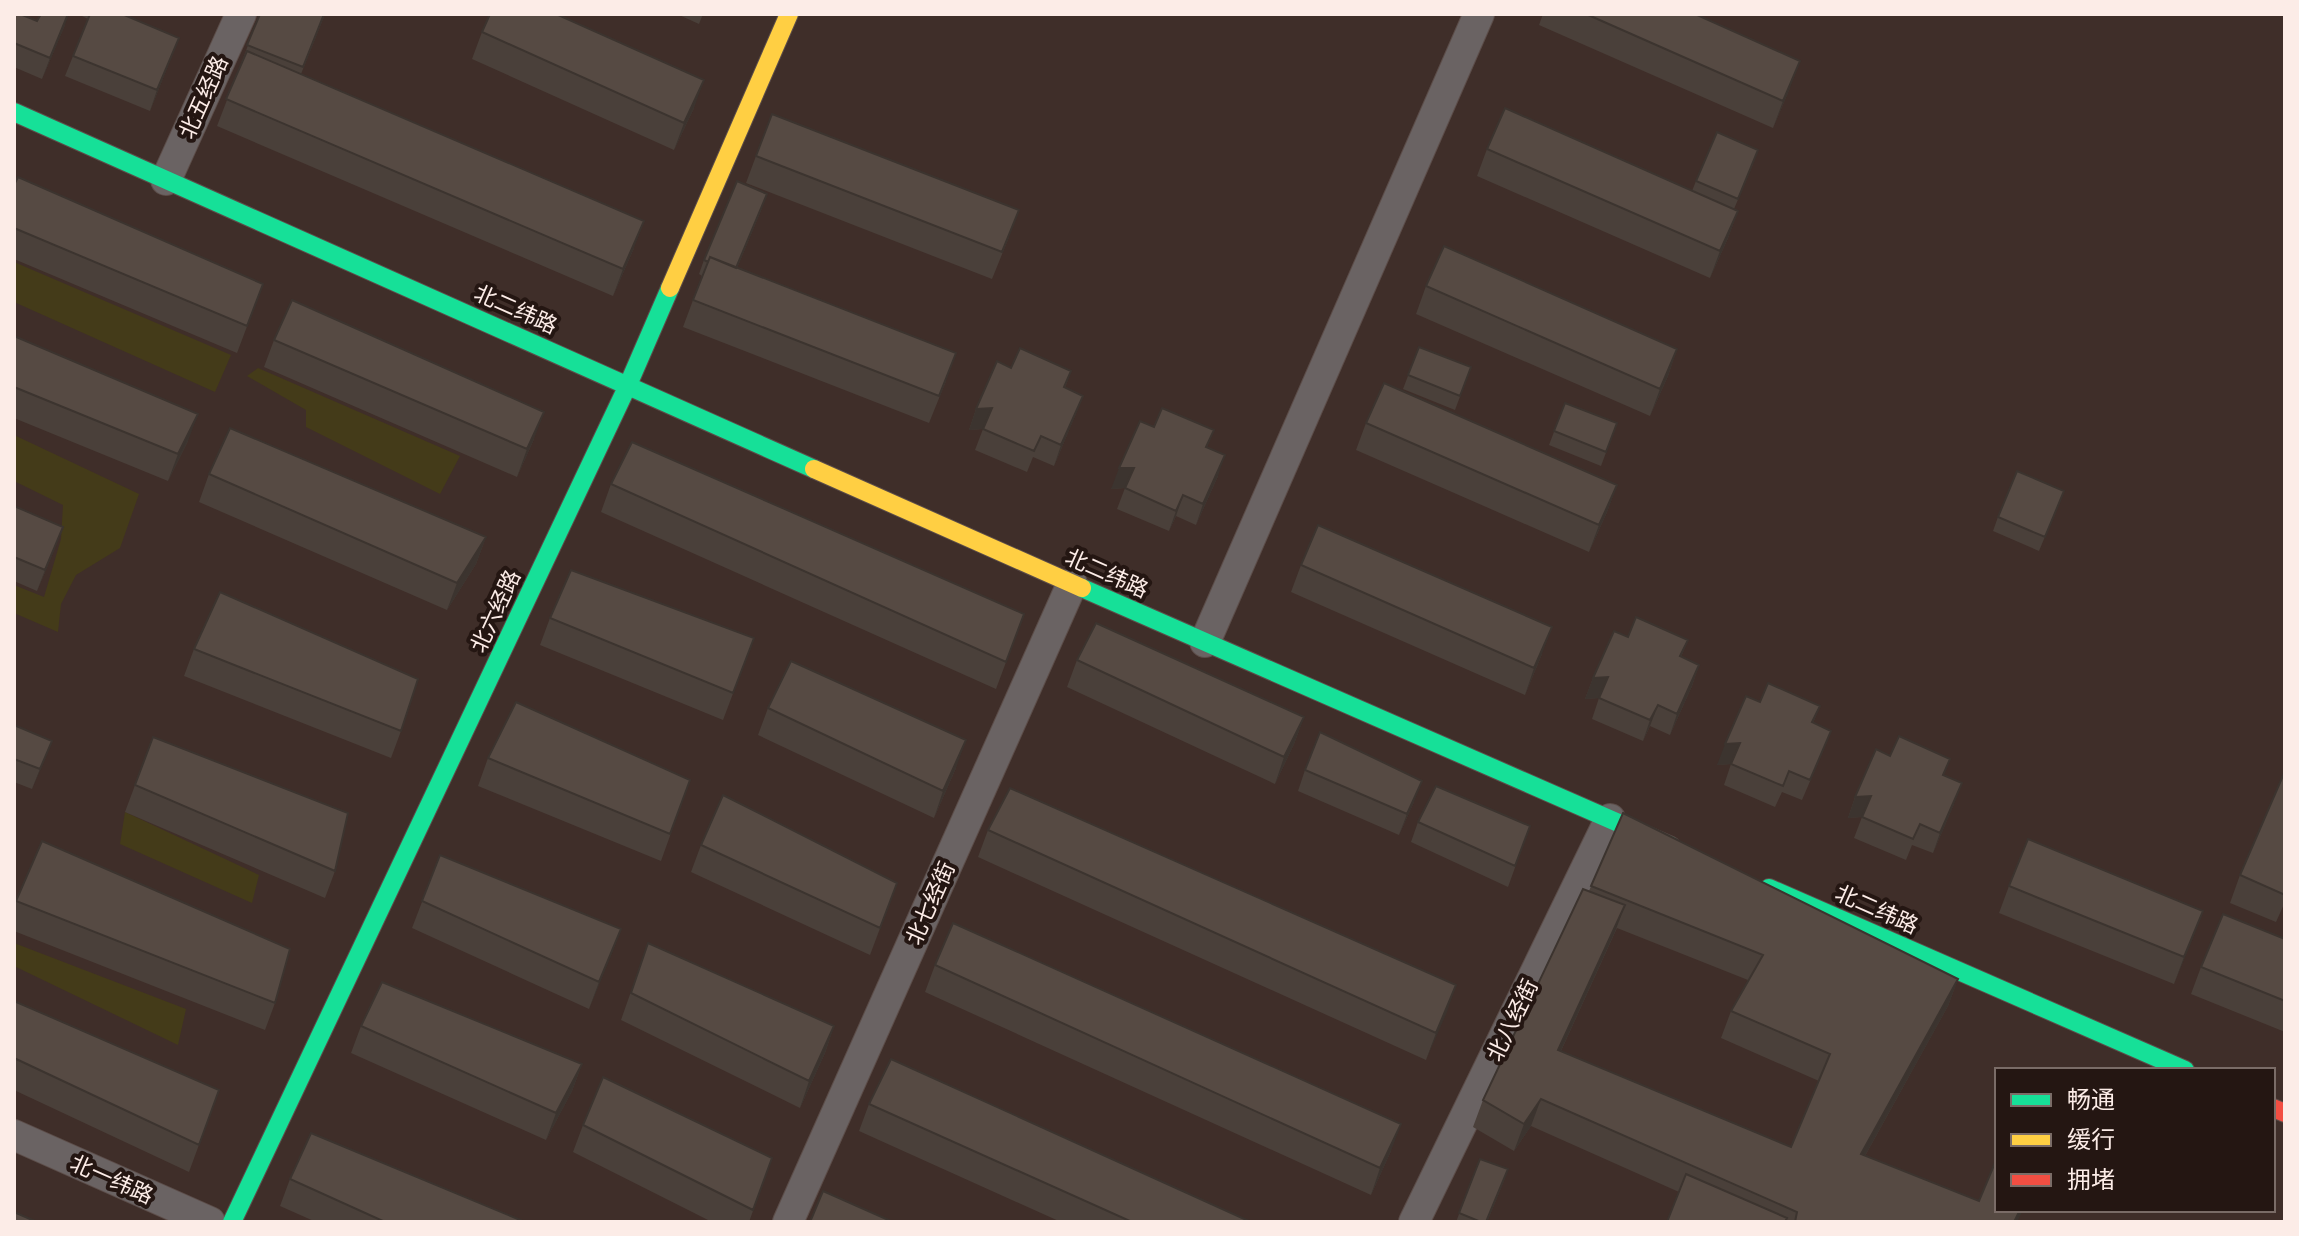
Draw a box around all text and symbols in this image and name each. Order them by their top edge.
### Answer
street label: 北五经路 [170,50,234,143]
street label: 北二纬路 [470,276,563,340]
street label: 北二纬路 [1061,540,1154,604]
street label: 北六经路 [462,564,526,657]
street label: 北七经街 [897,856,961,949]
street label: 北二纬路 [1831,876,1924,940]
street label: 北八经街 [1478,973,1544,1066]
legend [1995,1068,2275,1212]
text: 畅通 [2067,1082,2115,1115]
text: 缓行 [2067,1122,2115,1155]
street label: 北一纬路 [66,1146,159,1210]
text: 拥堵 [2067,1162,2115,1195]

